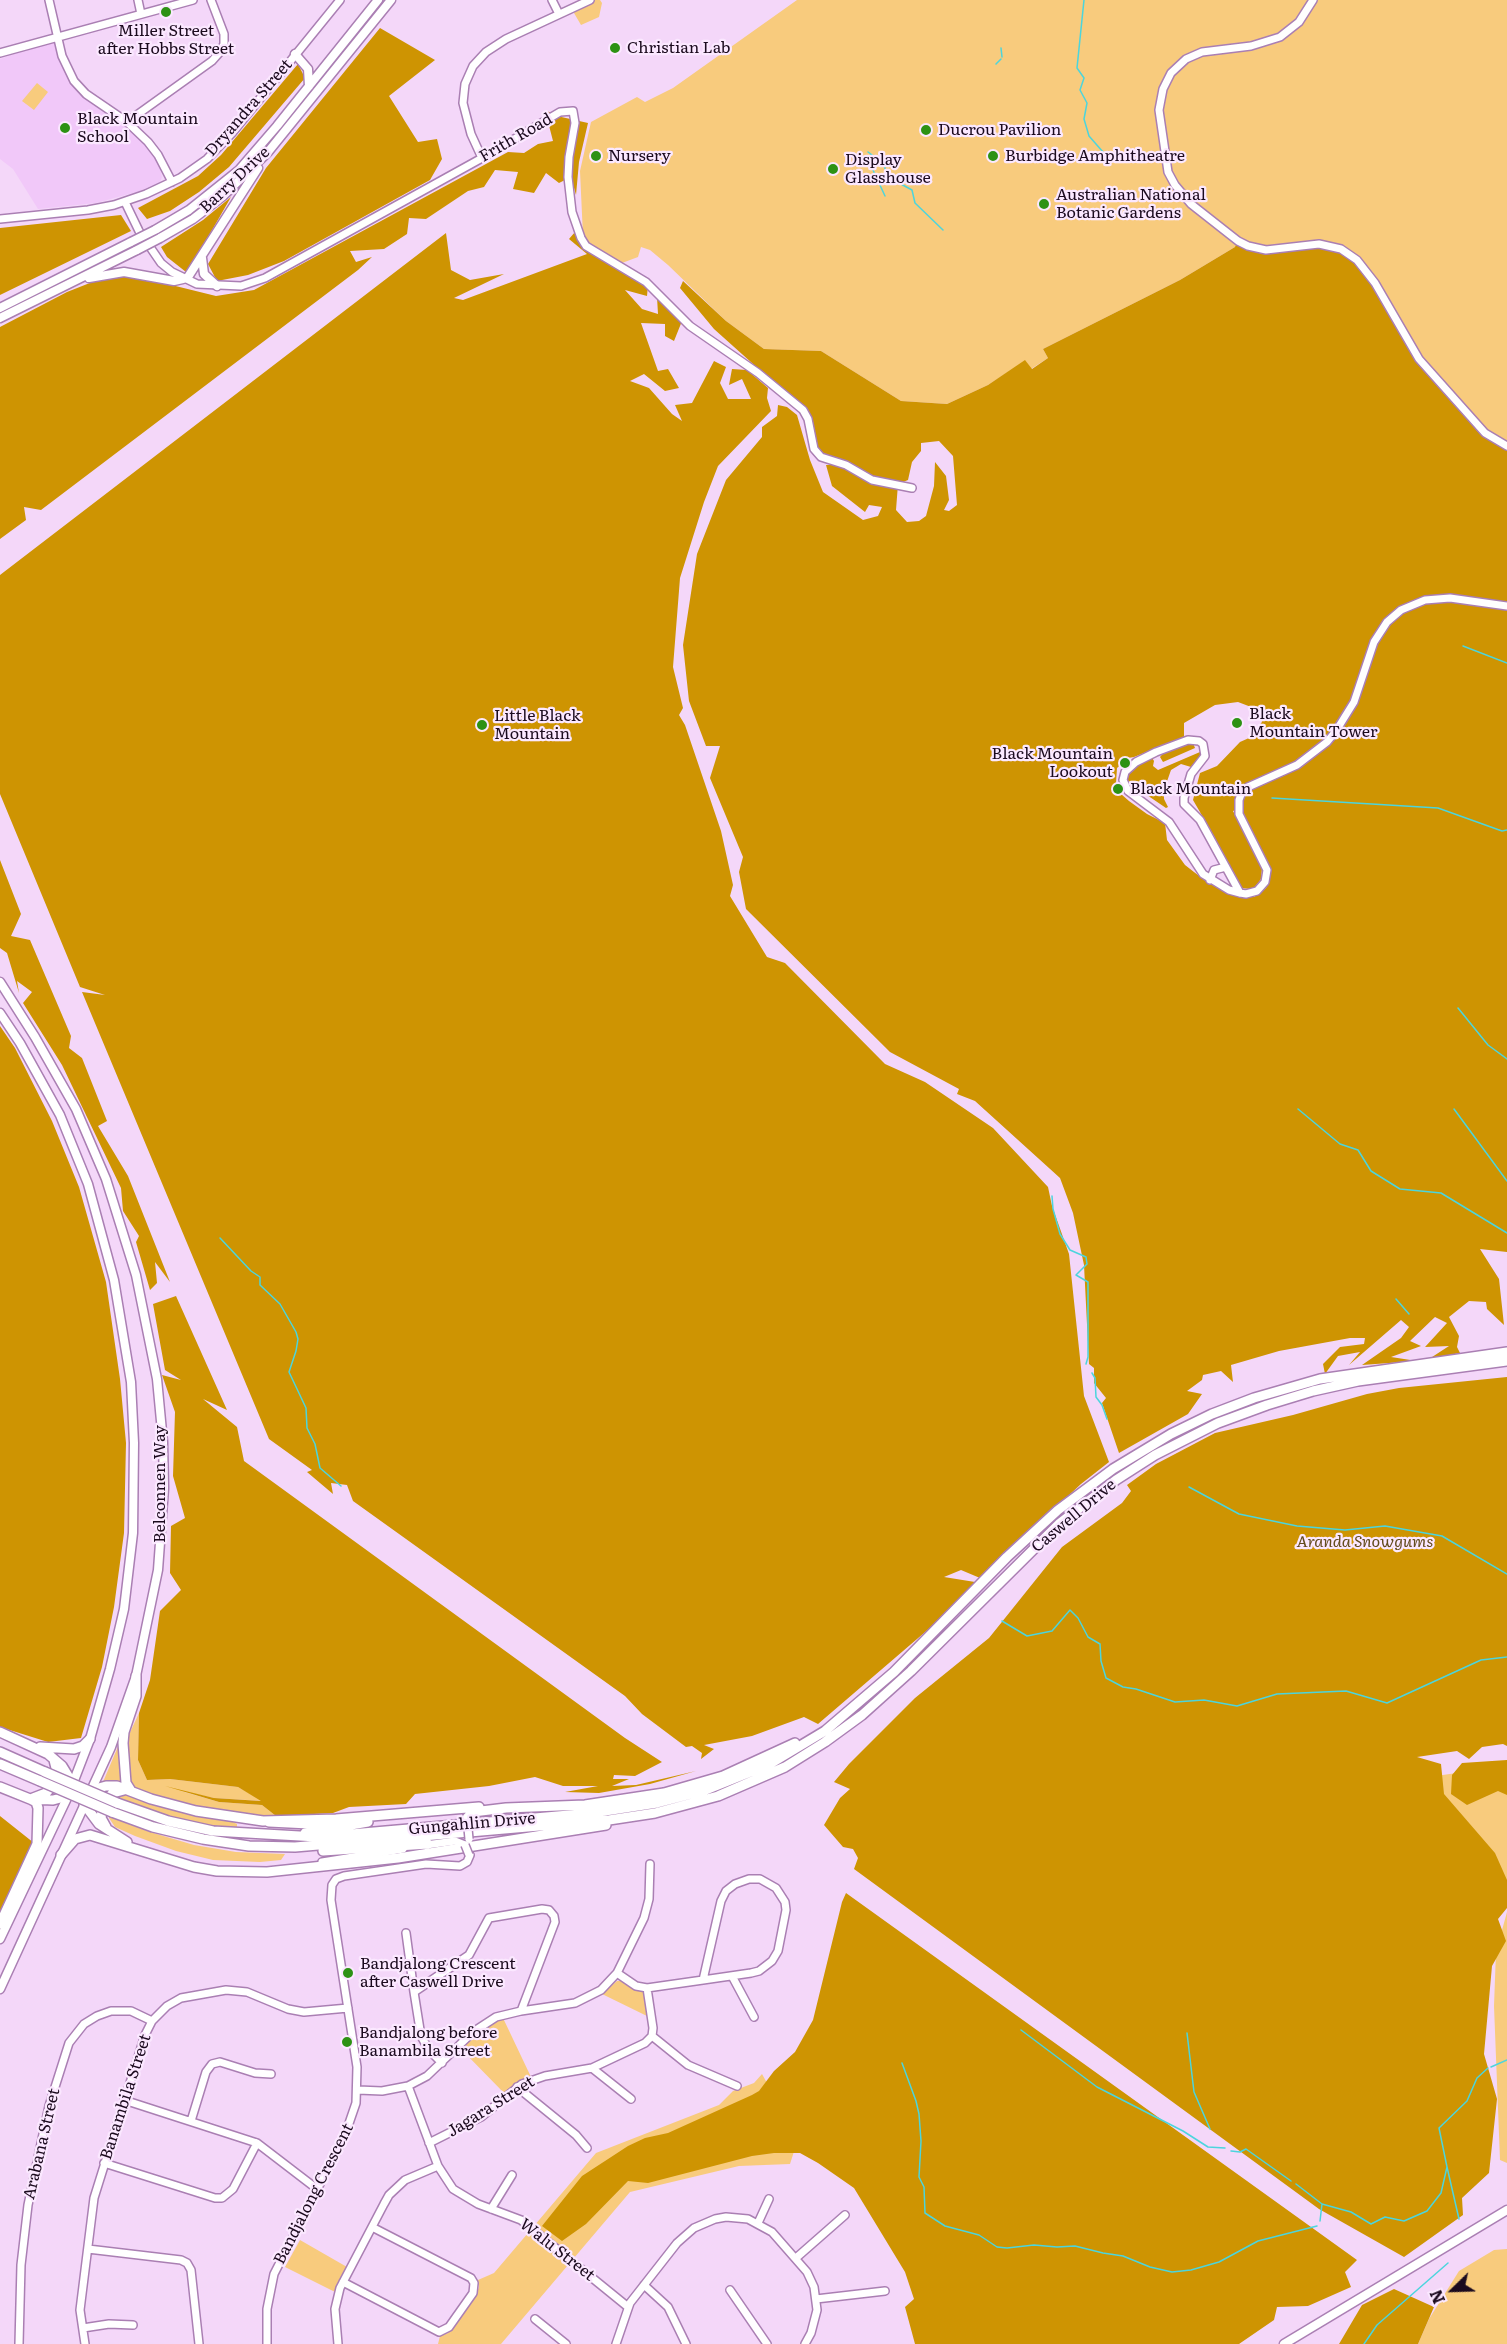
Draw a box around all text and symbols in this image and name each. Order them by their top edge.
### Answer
marker: Miller Street after Hobbs Street [159,5,173,19]
place label: Miller Street after Hobbs Street [98,21,234,59]
place label: Christian Lab [627,38,731,58]
marker: Christian Lab [608,41,622,55]
street label: Dryandra Street [202,55,296,161]
place label: Black Mountain School [77,109,198,147]
street label: Frith Road [476,109,556,167]
place label: Ducrou Pavilion [938,120,1061,140]
marker: Black Mountain School [58,121,72,135]
marker: Ducrou Pavilion [919,123,933,137]
street label: Barry Drive [196,143,274,217]
place label: Nursery [608,146,671,166]
place label: Burbidge Amphitheatre [1005,146,1185,166]
marker: Nursery [589,149,603,163]
marker: Burbidge Amphitheatre [986,149,1000,163]
place label: Display Glasshouse [845,150,931,188]
marker: Display Glasshouse [826,162,840,176]
place label: Australian National Botanic Gardens [1056,185,1206,223]
marker: Australian National Botanic Gardens [1037,197,1051,211]
place label: Black Mountain Tower [1249,704,1377,742]
place label: Little Black Mountain [494,706,581,744]
marker: Black Mountain Tower [1230,716,1244,730]
marker: Little Black Mountain [475,718,489,732]
place label: Black Mountain Lookout [992,744,1113,782]
marker: Black Mountain Lookout [1118,756,1132,770]
place label: Black Mountain [1130,779,1251,799]
marker: Black Mountain [1111,782,1125,796]
street label: Belconnen Way [150,1425,170,1543]
street label: Caswell Drive [1028,1475,1120,1557]
park label: Aranda Snowgums [1297,1532,1433,1552]
street label: Gungahlin Drive [408,1809,536,1839]
place label: Bandjalong Crescent after Caswell Drive [360,1954,516,1992]
marker: Bandjalong Crescent after Caswell Drive [341,1966,355,1980]
place label: Bandjalong before Banambila Street [359,2023,497,2061]
street label: Banambila Street [97,2032,155,2162]
marker: Bandjalong before Banambila Street [340,2035,354,2049]
street label: Jagara Street [444,2073,538,2141]
street label: Arabana Street [20,2087,64,2201]
street label: Bandjalong Crescent [270,2120,358,2268]
street label: Walu Street [516,2215,598,2285]
north arrow [1423,2260,1483,2320]
text: N [1423,2286,1450,2308]

